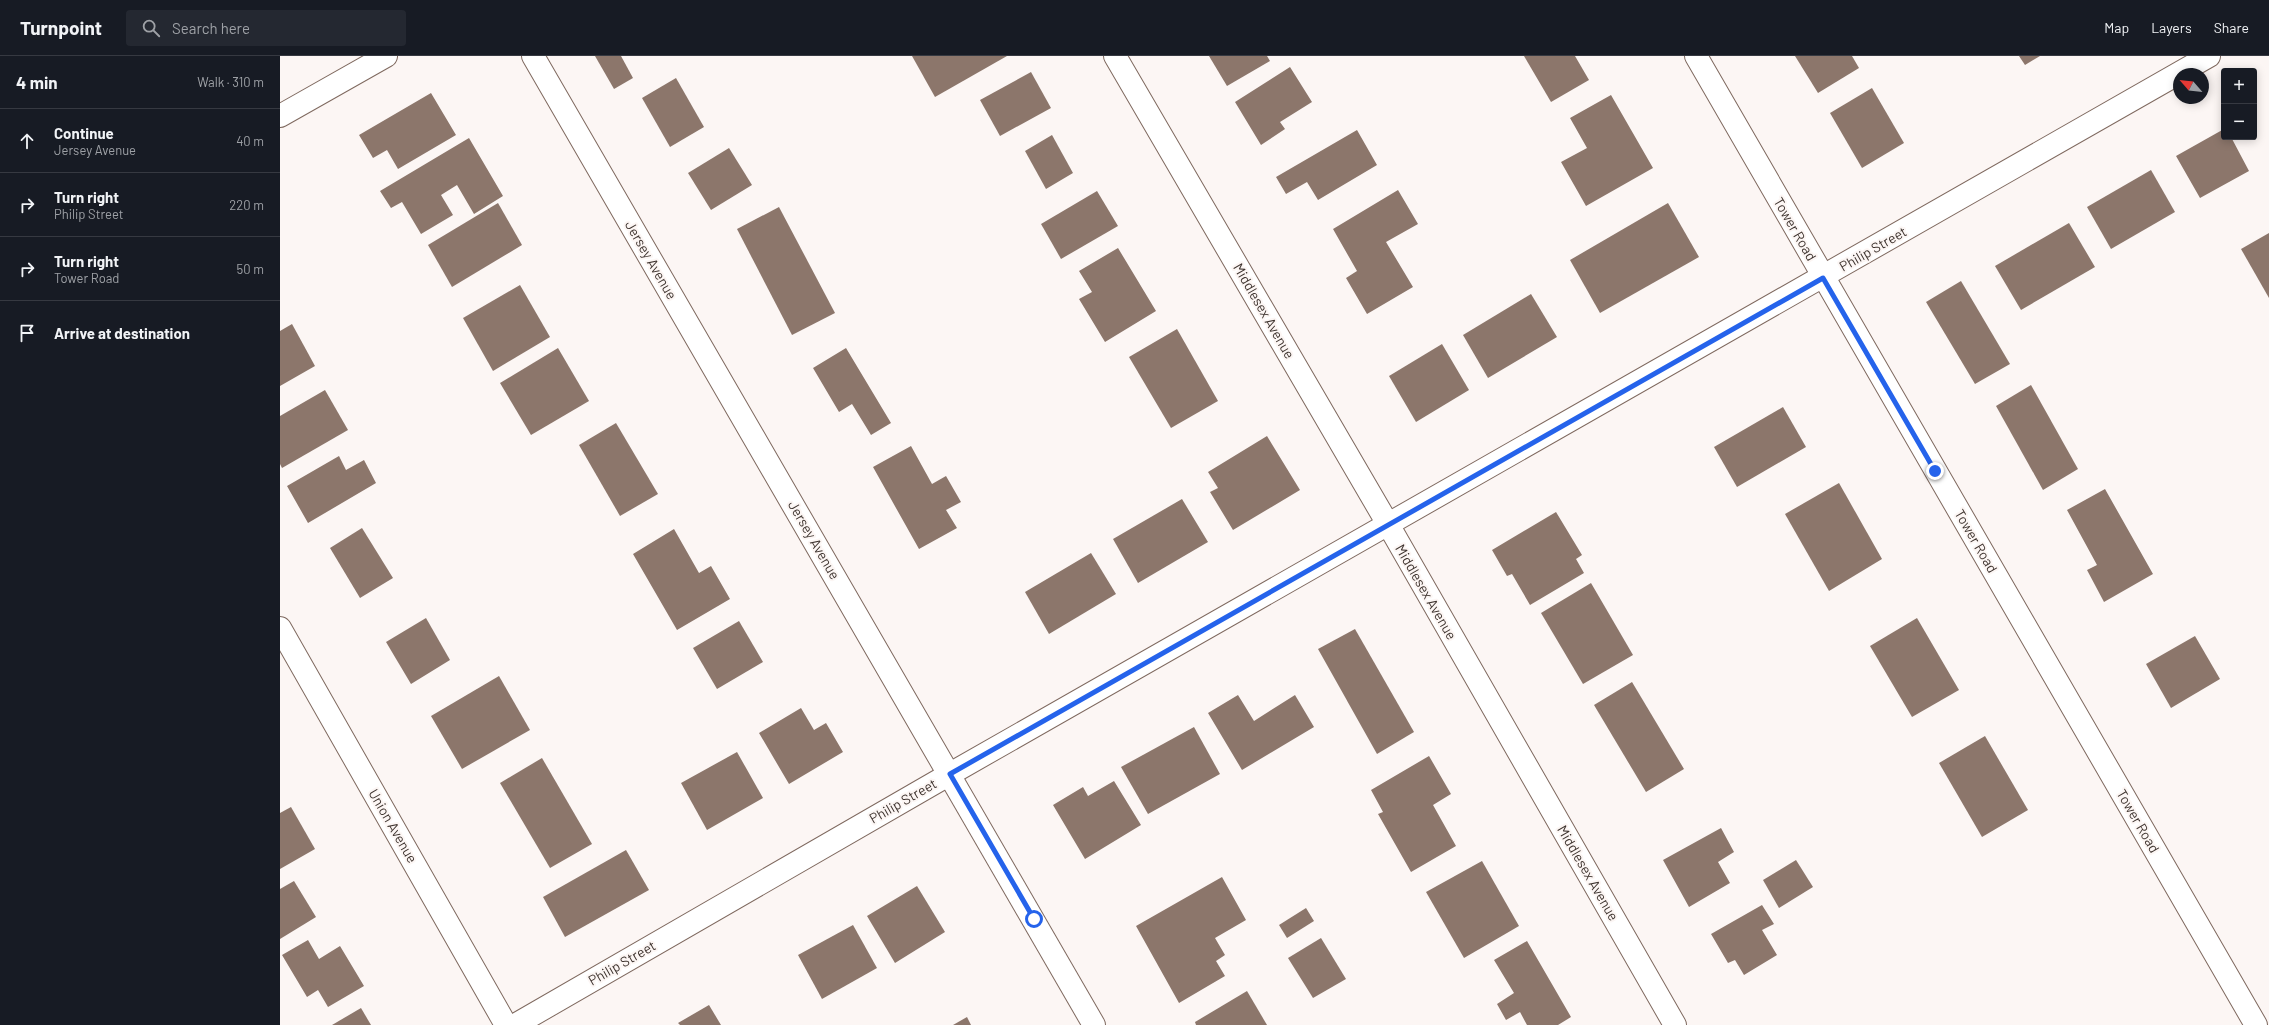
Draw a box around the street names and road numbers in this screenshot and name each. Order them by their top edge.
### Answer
street label: Tower Road [1770,194,1820,264]
street label: Jersey Avenue [622,217,681,302]
street label: Philip Street [1836,222,1909,275]
street label: Middlesex Avenue [1230,260,1299,362]
street label: Jersey Avenue [785,497,844,582]
street label: Tower Road [1951,506,2001,576]
street label: Middlesex Avenue [1392,541,1461,643]
street label: Philip Street [866,774,939,827]
street label: Union Avenue [365,786,421,866]
street label: Tower Road [2113,786,2163,856]
street label: Middlesex Avenue [1554,822,1623,924]
street label: Philip Street [585,936,658,989]

